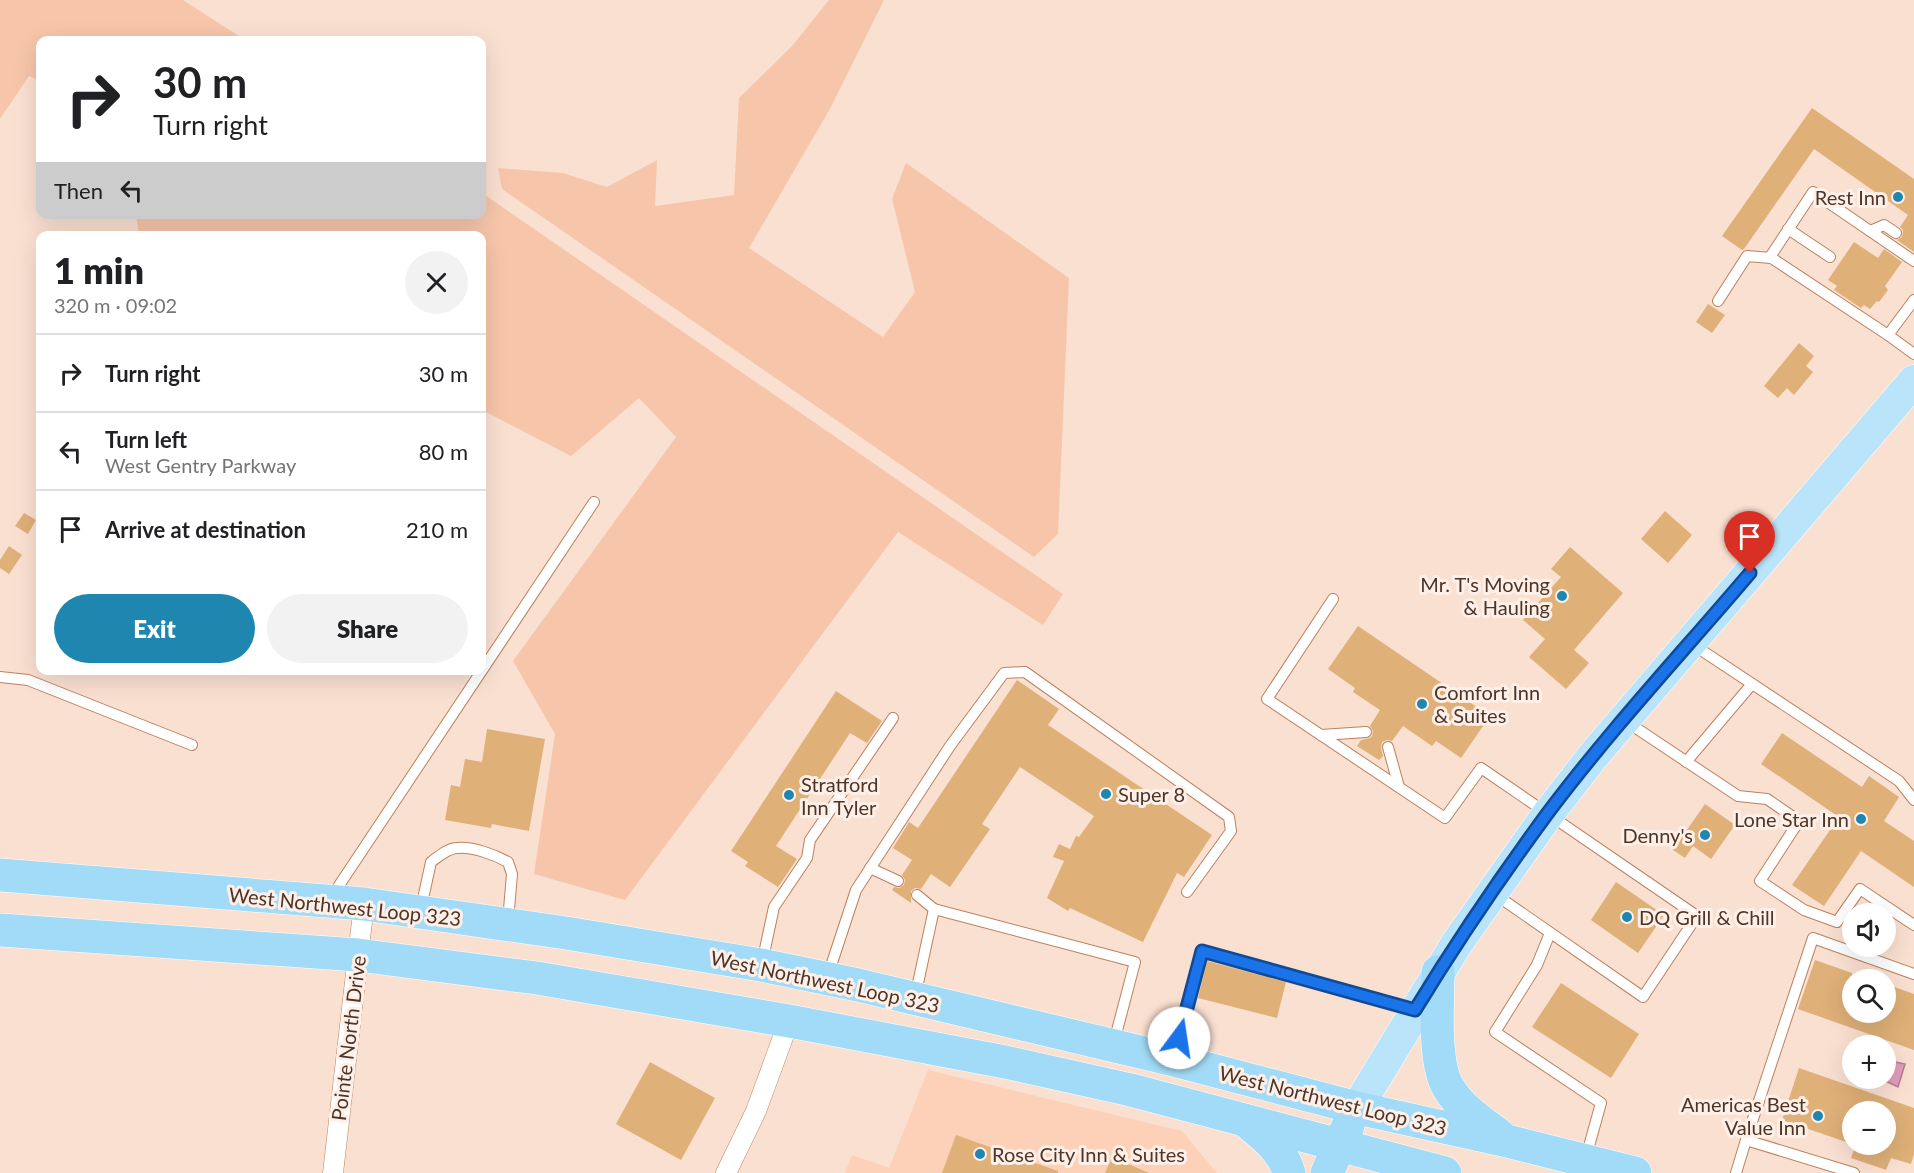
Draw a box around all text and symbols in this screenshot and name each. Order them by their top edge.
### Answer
text: 30 m [153,57,247,107]
icon: right [54,60,132,138]
text: Turn right [153,108,268,141]
icon: left [115,174,148,207]
text: Then [54,177,103,204]
place label: Rest Inn [1815,185,1886,209]
marker: Rest Inn [1891,190,1905,204]
text: 1 min [54,248,144,292]
button: close [405,251,468,314]
text: 320 m · 09:02 [54,293,177,317]
icon: right [54,357,87,390]
text: Turn right [105,360,200,387]
text: 30 m [419,360,468,387]
text: Turn left [105,426,187,453]
icon: left [54,435,87,468]
text: 80 m [419,438,468,465]
text: West Gentry Parkway [105,453,296,477]
pin [1724,511,1775,573]
icon: arrive [54,513,87,546]
text: Arrive at destination [105,516,306,543]
text: 210 m [406,516,468,543]
icon: arrive [1733,520,1766,553]
place label: Mr. T's Moving & Hauling [1420,572,1550,619]
marker: Mr. T's Moving & Hauling [1555,589,1569,603]
button: Exit [54,594,255,663]
button: Share [267,594,468,663]
place label: Comfort Inn & Suites [1434,680,1540,727]
marker: Comfort Inn & Suites [1415,697,1429,711]
place label: Stratford Inn Tyler [801,772,878,819]
place label: Super 8 [1118,782,1185,806]
marker: Super 8 [1099,787,1113,801]
marker: Stratford Inn Tyler [782,788,796,802]
place label: Lone Star Inn [1734,807,1849,831]
marker: Lone Star Inn [1854,812,1868,826]
place label: Denny's [1622,823,1693,847]
marker: Denny's [1698,828,1712,842]
street label: West Northwest Loop 323 [228,882,462,930]
map controls [1842,903,1896,1155]
button: sound [1842,903,1896,957]
place label: DQ Grill & Chill [1639,905,1775,929]
marker: DQ Grill & Chill [1620,910,1634,924]
street label: West Northwest Loop 323 [708,945,942,1017]
street label: Pointe North Drive [326,954,370,1122]
button: search [1842,969,1896,1023]
position arrow [1147,1006,1211,1070]
button: + [1842,1035,1896,1089]
street label: West Northwest Loop 323 [1217,1060,1449,1140]
place label: Americas Best Value Inn [1681,1092,1806,1139]
button: − [1842,1101,1896,1155]
marker: Americas Best Value Inn [1811,1109,1825,1123]
place label: Rose City Inn & Suites [992,1142,1185,1166]
marker: Rose City Inn & Suites [973,1147,987,1161]

